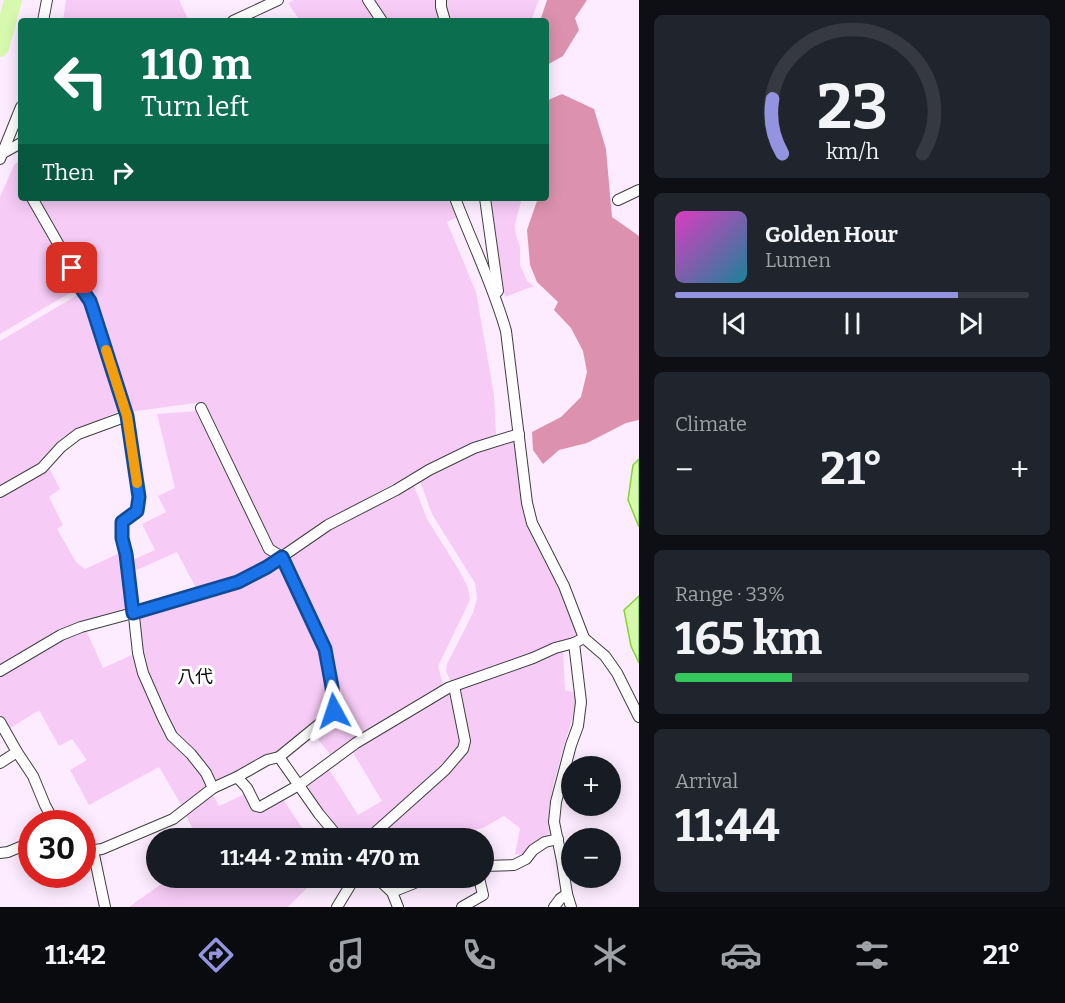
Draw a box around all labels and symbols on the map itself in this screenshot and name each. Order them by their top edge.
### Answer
pin [46,242,97,293]
district label: 八代 [177,666,213,688]
position arrow [302,679,366,743]
speed limit sign: 30 [18,810,96,888]

